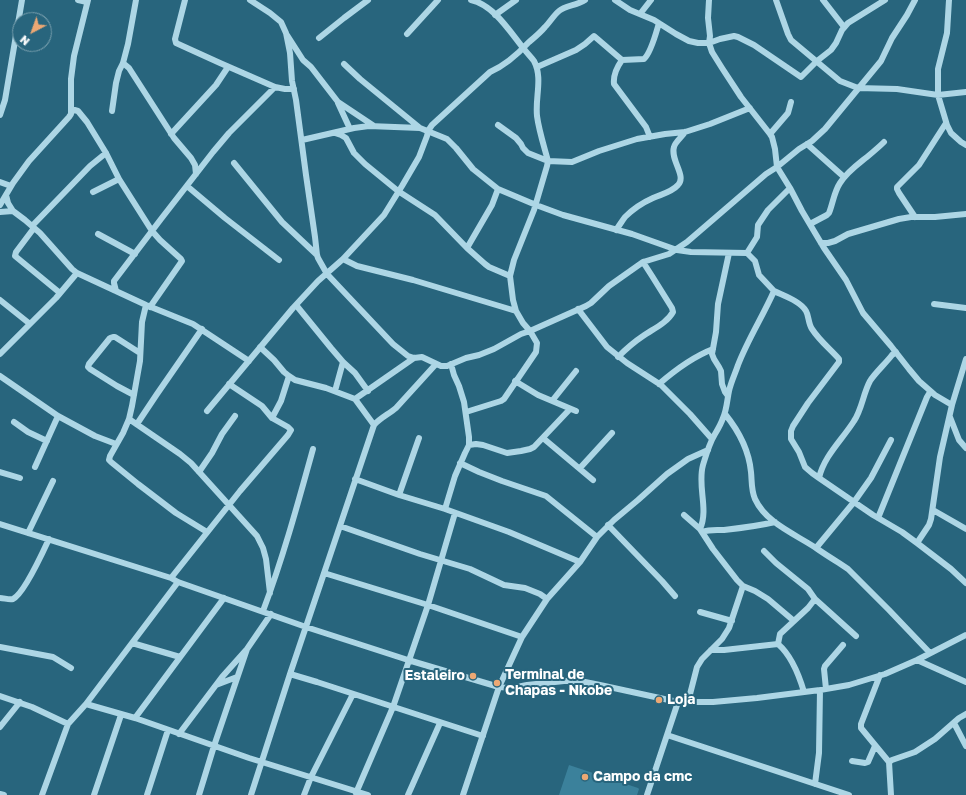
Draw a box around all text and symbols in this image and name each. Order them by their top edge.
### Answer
north arrow [12,12,52,52]
text: N [17,33,32,48]
place label: Terminal de Chapas - Nkobe [505,667,612,700]
place label: Estaleiro [404,668,465,684]
marker: Estaleiro [468,671,478,681]
marker: Terminal de Chapas - Nkobe [492,678,502,688]
place label: Loja [667,692,695,708]
marker: Loja [654,695,664,705]
place label: Campo da cmc [593,769,692,785]
marker: Campo da cmc [580,772,590,782]

